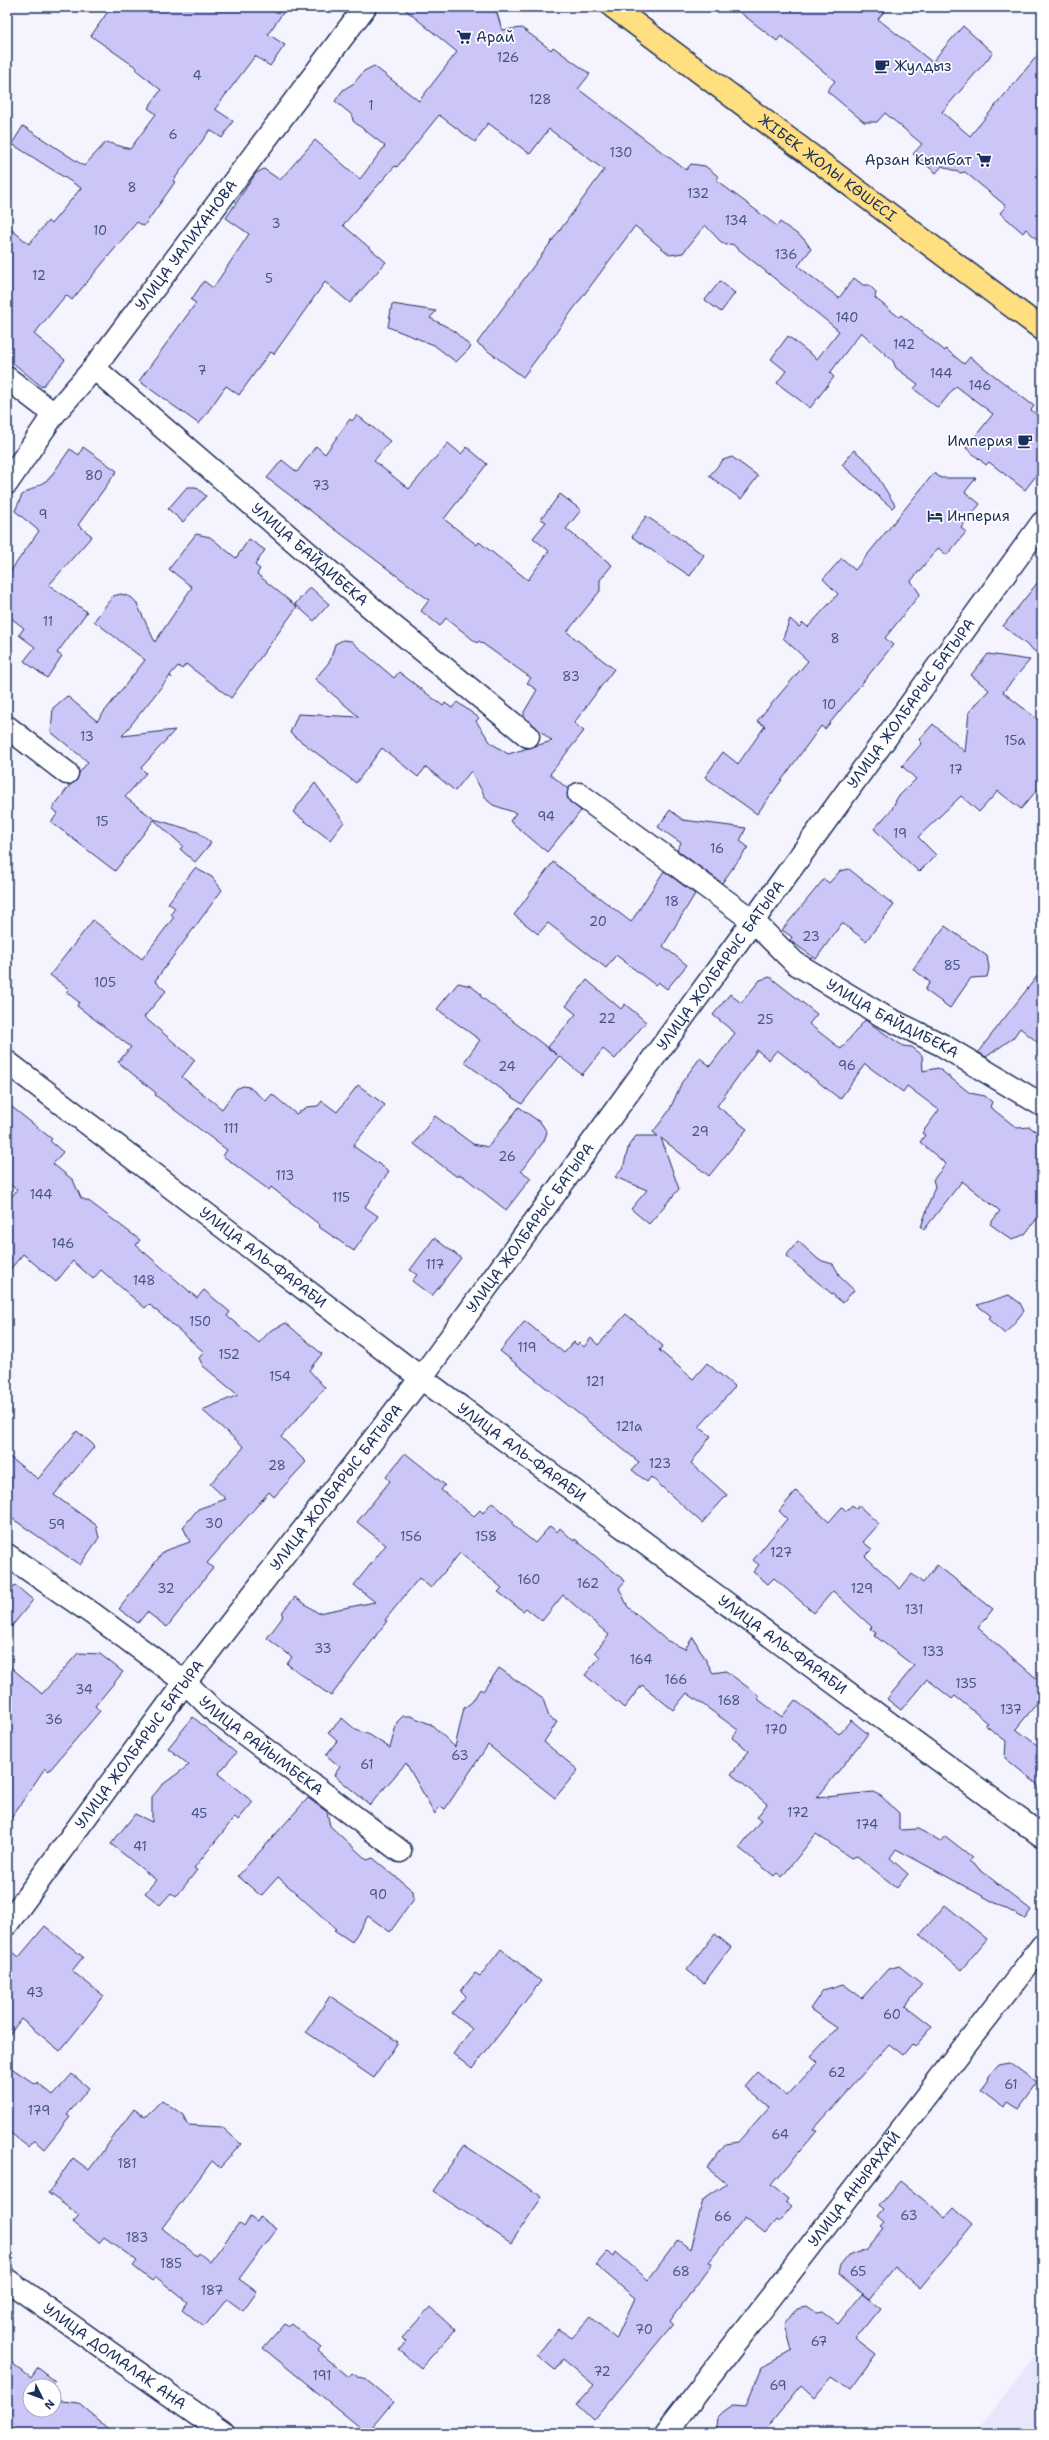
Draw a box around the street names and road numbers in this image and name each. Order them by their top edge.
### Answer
street label: ЖІБЕК ЖОЛЫ КӨШЕСІ [754,110,900,226]
street label: УЛИЦА УАЛИХАНОВА [131,176,242,315]
street label: УЛИЦА БАЙДИБЕКА [247,498,372,610]
street label: УЛИЦА ЖОЛБАРЫС БАТЫРА [843,614,979,792]
street label: УЛИЦА ЖОЛБАРЫС БАТЫРА [652,877,789,1055]
street label: УЛИЦА БАЙДИБЕКА [822,974,963,1063]
street label: УЛИЦА ЖОЛБАРЫС БАТЫРА [462,1139,599,1317]
street label: УЛИЦА АЛЬ-ФАРАБИ [195,1202,331,1312]
street label: УЛИЦА АЛЬ-ФАРАБИ [453,1398,590,1506]
street label: УЛИЦА ЖОЛБАРЫС БАТЫРА [265,1400,407,1574]
street label: УЛИЦА АЛЬ-ФАРАБИ [714,1590,851,1699]
street label: УЛИЦА ЖОЛБАРЫС БАТЫРА [70,1656,208,1833]
street label: УЛИЦА РАЙЫМБЕКА [194,1691,327,1800]
street label: УЛИЦА АНЫРАХАЙ [803,2127,905,2251]
street label: УЛИЦА ДОМАЛАК АНА [39,2299,191,2414]

